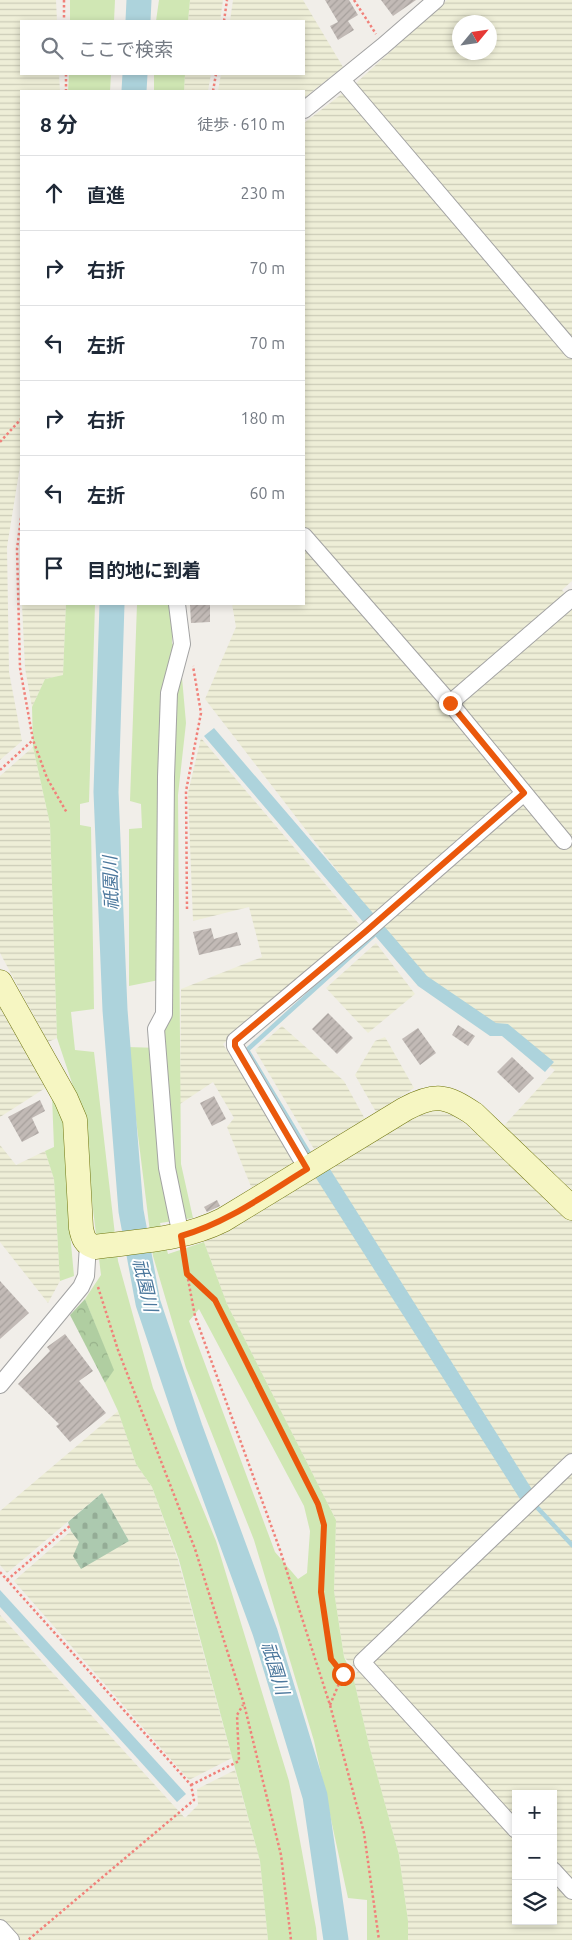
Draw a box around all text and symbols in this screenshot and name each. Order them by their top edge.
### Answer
north arrow [452,15,497,60]
search box [20,20,305,75]
icon: search [38,34,66,62]
text: ここで検索 [78,38,173,60]
text: 8 分 [40,112,78,136]
text: 徒歩 · 610 m [197,115,285,133]
icon: ahead [40,179,68,207]
text: 直進 [87,184,125,206]
text: 230 m [240,184,285,202]
icon: right [40,254,68,282]
text: 右折 [87,259,125,281]
text: 70 m [249,259,285,277]
icon: left [40,329,68,357]
text: 左折 [87,334,125,356]
text: 70 m [249,334,285,352]
icon: right [40,404,68,432]
text: 右折 [87,409,125,431]
text: 180 m [240,409,285,427]
icon: left [40,479,68,507]
text: 左折 [87,484,125,506]
text: 60 m [249,484,285,502]
icon: arrive [40,554,68,582]
text: 目的地に到着 [87,559,201,581]
route end [439,692,462,715]
water label: 祇園川 [99,854,121,910]
water label: 祇園川 [130,1256,162,1316]
water label: 祇園川 [259,1639,294,1699]
route start [332,1663,355,1686]
map controls [512,1790,557,1925]
button: + [512,1790,557,1835]
button: − [512,1835,557,1880]
button: layers [512,1880,557,1925]

